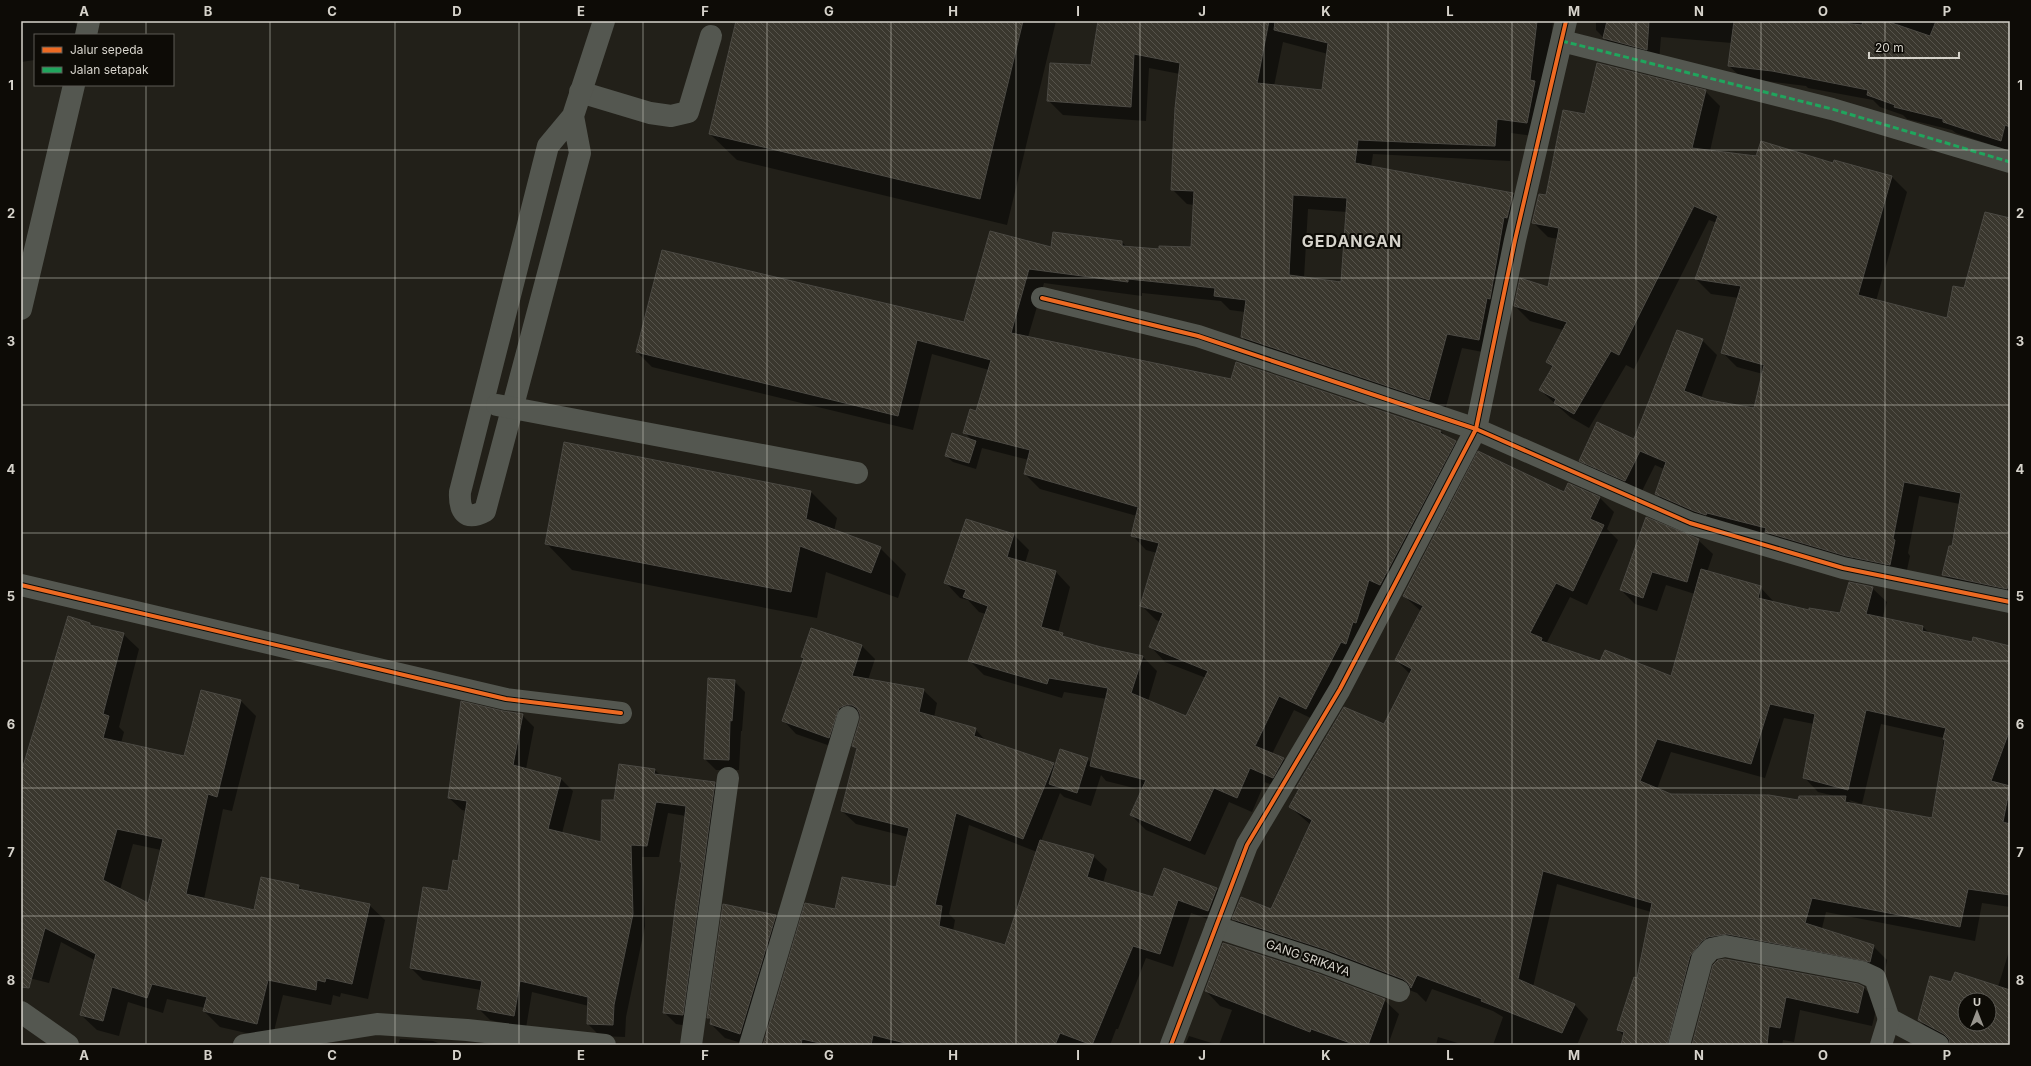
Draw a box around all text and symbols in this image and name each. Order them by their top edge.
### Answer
text: A [79,3,89,19]
text: B [204,3,213,19]
text: C [327,3,337,19]
text: D [452,3,462,19]
text: E [577,3,585,19]
text: F [701,3,709,19]
text: G [824,3,834,19]
text: H [948,3,958,19]
text: I [1076,3,1080,19]
text: J [1198,3,1206,19]
text: K [1321,3,1331,19]
text: L [1446,3,1454,19]
text: M [1568,3,1580,19]
text: N [1694,3,1704,19]
text: O [1818,3,1828,19]
text: P [1943,3,1951,19]
legend [34,34,174,86]
scale bar [1869,34,1959,60]
text: 20 m [1875,40,1904,55]
text: Jalur sepeda [70,42,143,57]
text: Jalan setapak [70,62,149,77]
text: 1 [8,77,14,93]
text: 1 [2017,77,2023,93]
text: 2 [7,205,15,221]
text: 2 [2016,205,2024,221]
district label: GEDANGAN [1302,231,1402,251]
text: 3 [7,333,15,349]
text: 3 [2016,333,2024,349]
text: 4 [7,461,16,477]
text: 4 [2016,461,2025,477]
text: 5 [7,588,15,604]
text: 5 [2016,588,2024,604]
text: 6 [7,716,15,732]
text: 6 [2016,716,2024,732]
text: 7 [7,844,15,860]
text: 7 [2016,844,2024,860]
street label: GANG SRIKAYA [1264,936,1352,979]
text: 8 [7,972,15,988]
text: 8 [2016,972,2024,988]
north arrow [1957,992,1997,1032]
text: U [1973,995,1981,1009]
text: A [79,1047,89,1063]
text: B [204,1047,213,1063]
text: C [327,1047,337,1063]
text: D [452,1047,462,1063]
text: E [577,1047,585,1063]
text: F [701,1047,709,1063]
text: G [824,1047,834,1063]
text: H [948,1047,958,1063]
text: I [1076,1047,1080,1063]
text: J [1198,1047,1206,1063]
text: K [1321,1047,1331,1063]
text: L [1446,1047,1454,1063]
text: M [1568,1047,1580,1063]
text: N [1694,1047,1704,1063]
text: O [1818,1047,1828,1063]
text: P [1943,1047,1951,1063]

